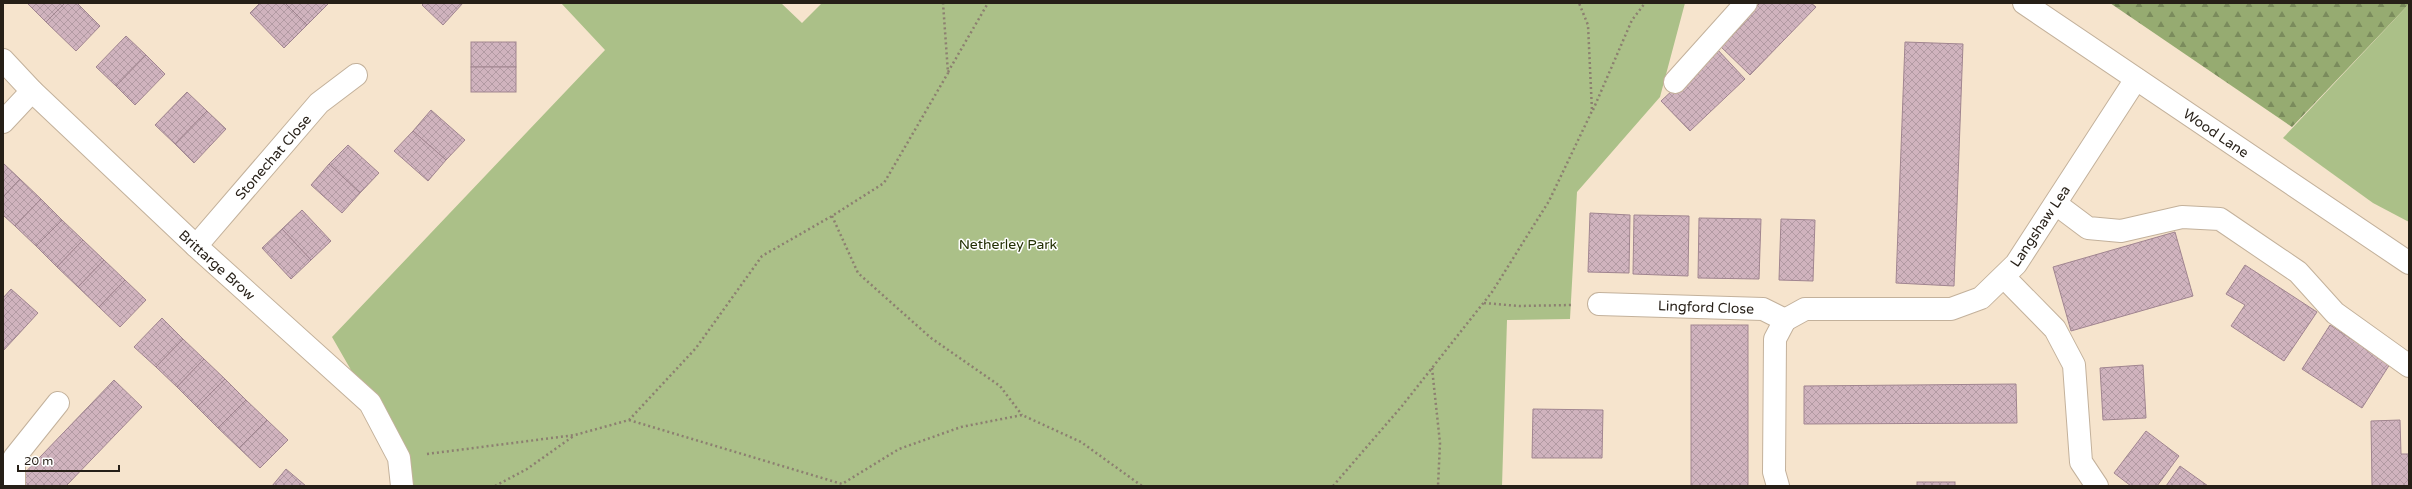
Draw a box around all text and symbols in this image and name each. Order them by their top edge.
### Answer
street label: Wood Lane [2180,105,2252,162]
street label: Stonechat Close [232,111,315,203]
street label: Langshaw Lea [2007,182,2074,270]
street label: Brittarge Brow [175,227,258,304]
park label: Netherley Park [959,236,1058,253]
street label: Lingford Close [1658,297,1754,318]
scale bar [18,447,119,473]
text: 20 m [24,454,53,468]

